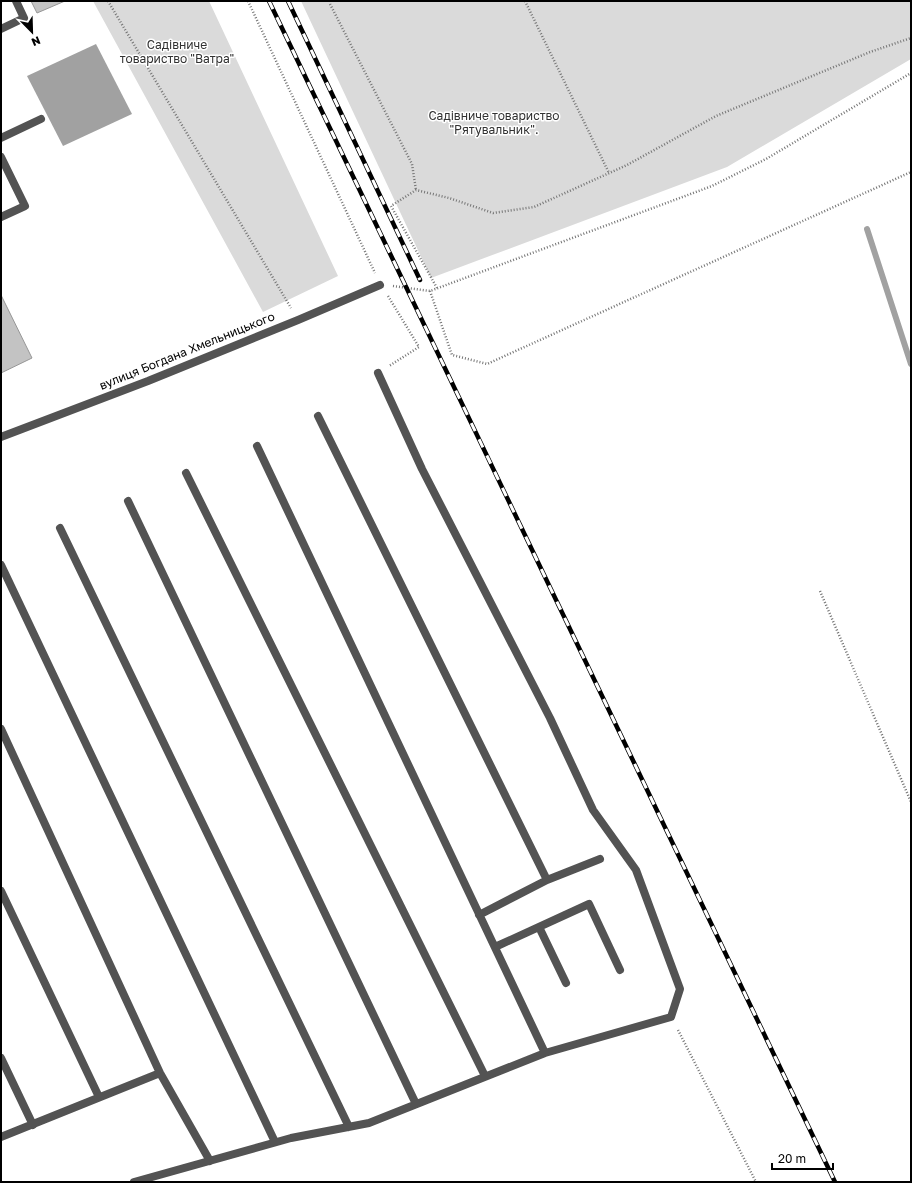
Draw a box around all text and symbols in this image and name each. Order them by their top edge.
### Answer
north arrow [12,12,52,52]
text: N [30,34,42,49]
park label: Садівниче товариство "Ватра" [120,37,234,66]
park label: Садівниче товариство "Рятувальник". [428,108,560,137]
street label: вулиця Богдана Хмельницького [97,308,277,393]
scale bar [772,1145,833,1171]
text: 20 m [778,1151,806,1166]

